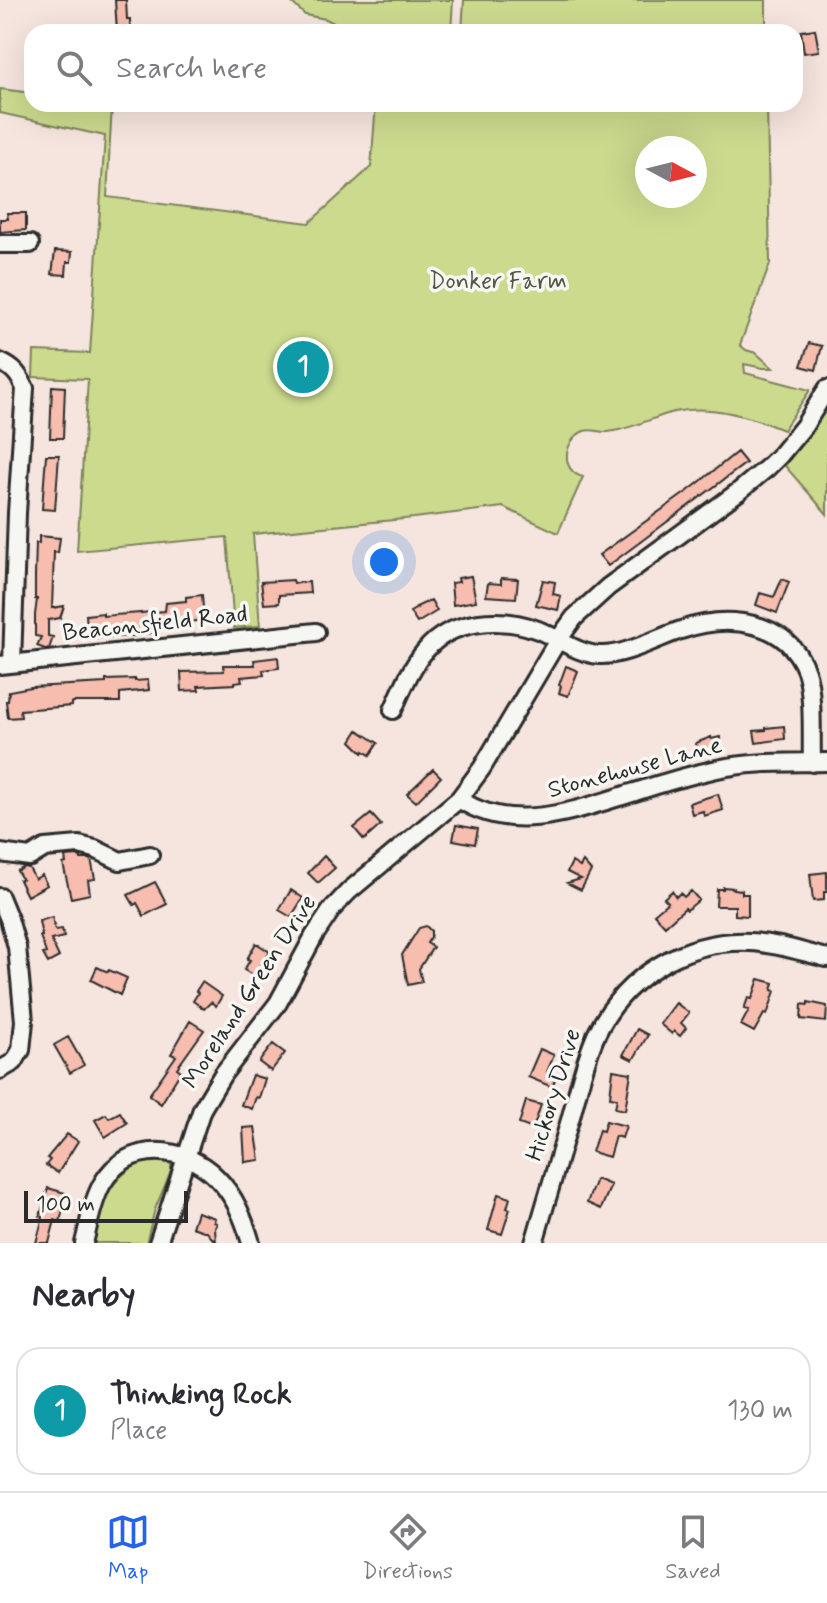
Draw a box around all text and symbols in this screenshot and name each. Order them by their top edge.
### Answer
search box [24,24,803,112]
icon: search [52,46,96,90]
text: Search here [116,49,267,88]
north arrow [635,136,707,208]
park label: Donker Farm [429,266,567,297]
pin: 1 [277,337,329,397]
your location [364,542,404,582]
street label: Beaconsfield Road [61,599,249,649]
street label: Stonehouse Lane [545,730,726,806]
street label: Moreland Green Drive [176,889,324,1095]
street label: Hickory Drive [519,1025,589,1165]
scale bar [24,1187,188,1223]
text: 100 m [36,1191,95,1219]
text: Nearby [32,1273,136,1318]
text: Thinking Rock [110,1375,292,1414]
text: 1 [54,1394,66,1428]
text: 130 m [727,1394,793,1428]
text: Place [110,1414,167,1448]
tab: Map [106,1510,150,1586]
tab: Directions [362,1510,453,1586]
tab: Saved [665,1510,721,1586]

